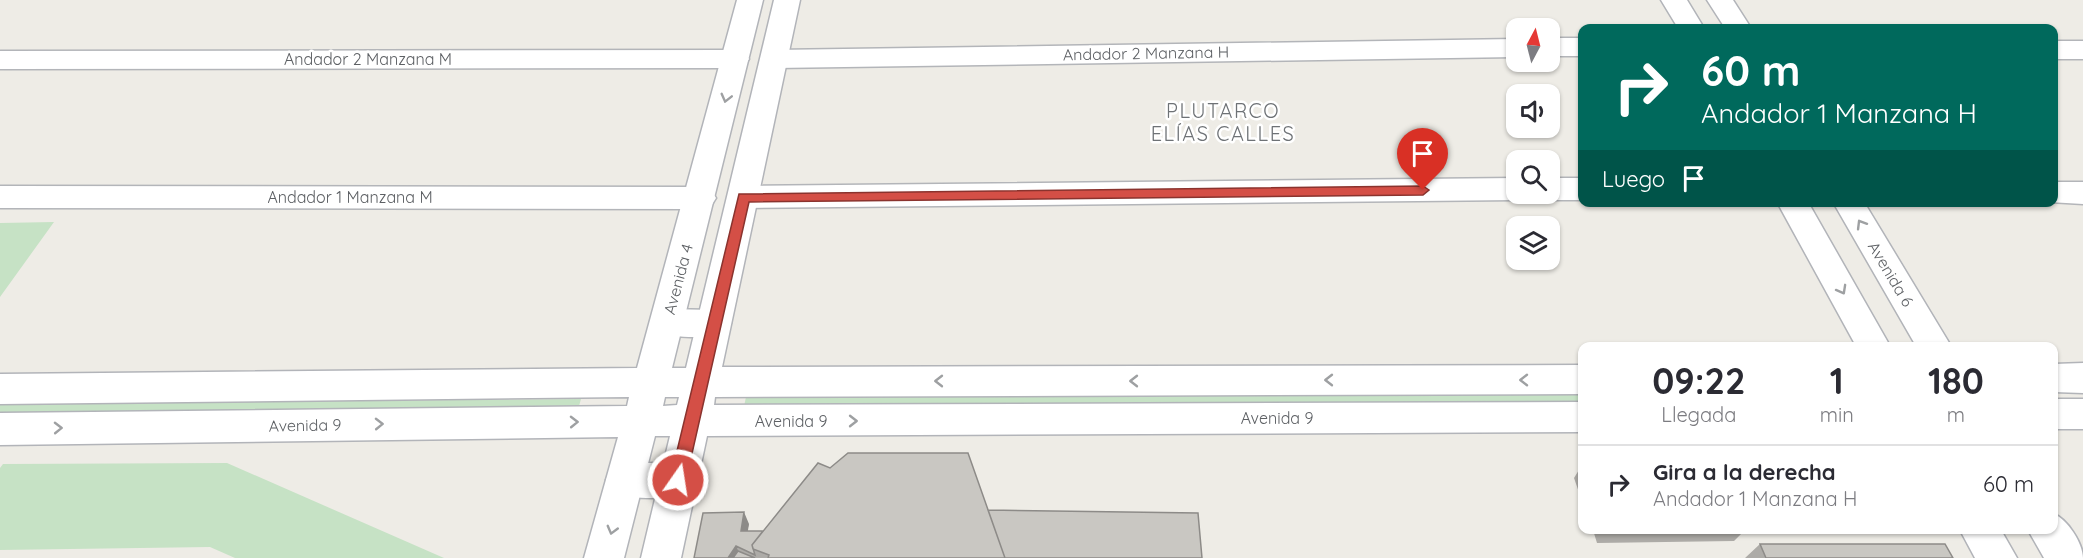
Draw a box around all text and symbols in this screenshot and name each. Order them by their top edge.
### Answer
north arrow [1506,18,1560,72]
map controls [1506,18,1560,270]
street label: Andador 2 Manzana H [1063,42,1229,64]
text: 60 m [1701,44,1801,97]
icon: right [1602,48,1680,126]
street label: Andador 2 Manzana M [284,49,452,69]
button: sound [1506,84,1560,138]
one-way arrow [720,92,733,102]
text: Andador 1 Manzana H [1701,96,1977,130]
district label: PLUTARCO ELÍAS CALLES [1151,98,1295,146]
pin [1397,128,1448,190]
icon: arrive [1406,137,1439,170]
button: search [1506,150,1560,204]
icon: arrive [1677,162,1710,195]
text: Luego [1602,165,1665,193]
street label: Andador 1 Manzana M [267,187,433,207]
button: layers [1506,216,1560,270]
one-way arrow [1857,220,1868,230]
street label: Avenida 6 [1864,238,1918,310]
street label: Avenida 4 [659,242,697,316]
one-way arrow [1834,284,1846,294]
text: 09:22 [1652,358,1746,403]
text: 1 [1830,358,1844,403]
text: 180 [1928,358,1984,403]
one-way arrow [1325,374,1334,386]
one-way arrow [1520,374,1529,386]
one-way arrow [935,375,944,387]
one-way arrow [1130,375,1139,387]
text: Llegada [1661,402,1736,427]
text: min [1820,402,1854,427]
text: m [1947,402,1965,427]
street label: Avenida 9 [1241,408,1313,428]
street label: Avenida 9 [755,411,827,431]
street label: Avenida 9 [268,414,342,436]
one-way arrow [849,415,858,427]
one-way arrow [570,416,579,428]
one-way arrow [375,418,384,431]
one-way arrow [54,422,63,434]
position arrow [646,448,710,512]
text: Gira a la derecha [1653,458,1836,486]
icon: right [1602,468,1635,501]
text: 60 m [1983,470,2034,498]
text: Andador 1 Manzana H [1653,486,1857,511]
one-way arrow [606,525,619,535]

